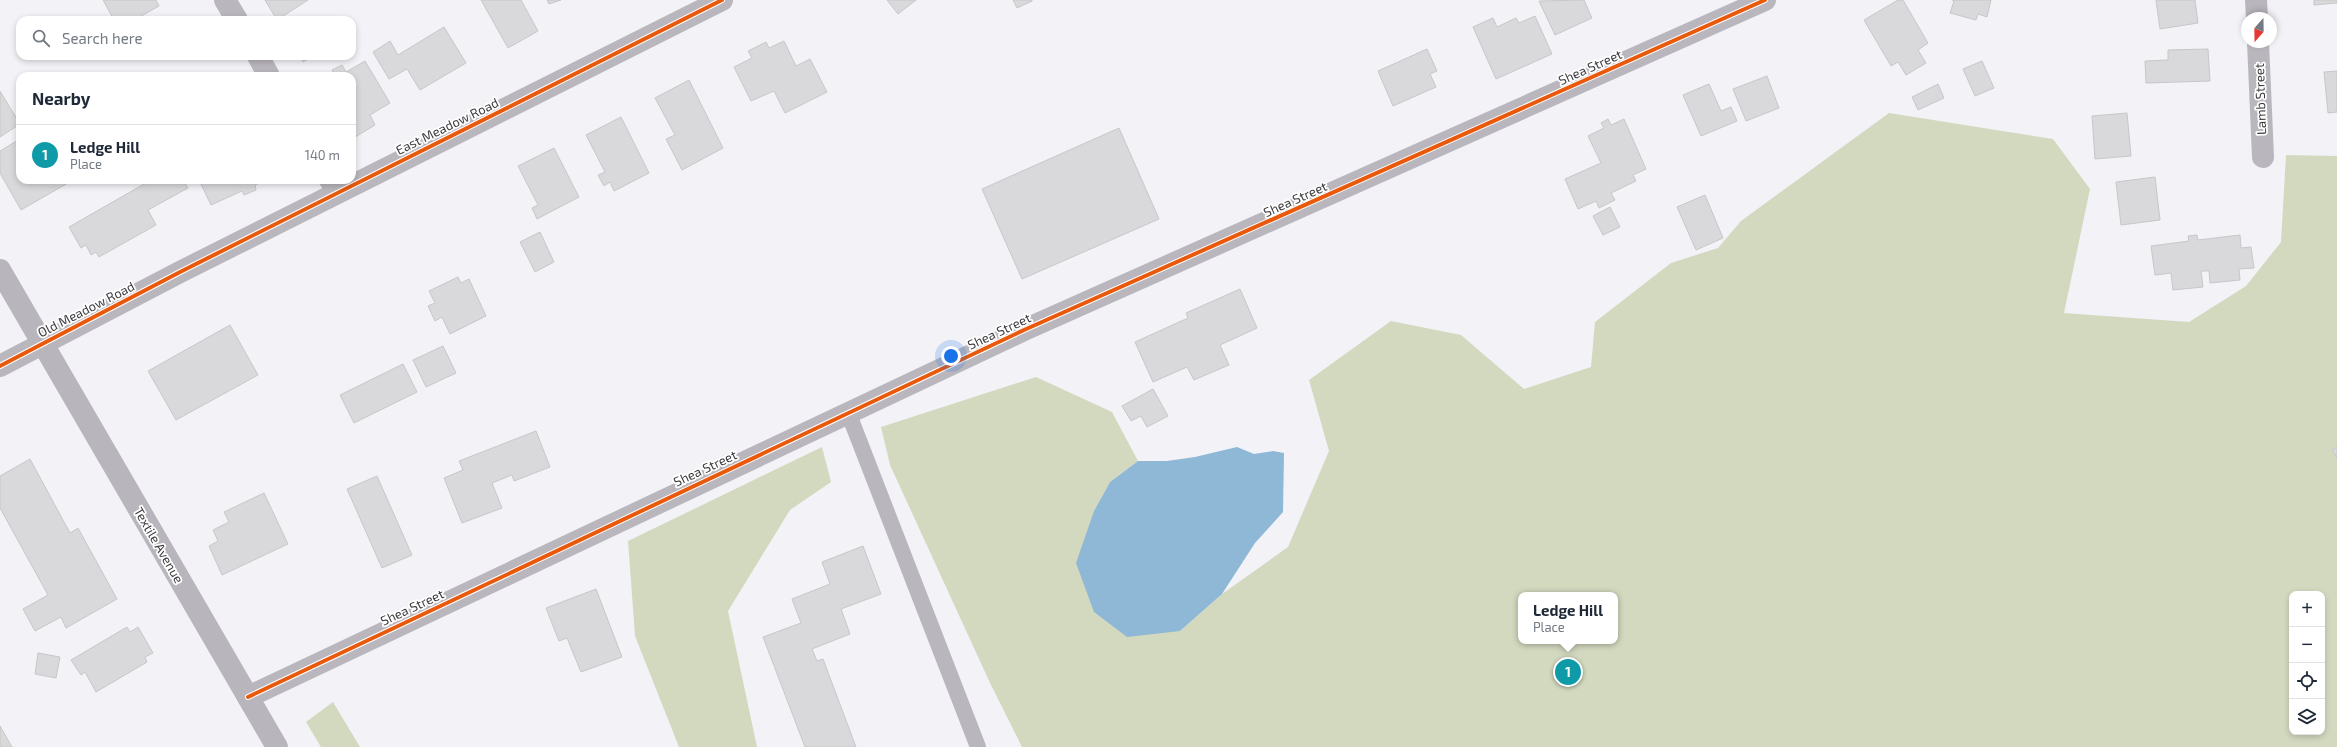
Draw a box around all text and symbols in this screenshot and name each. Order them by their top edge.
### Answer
north arrow [2241,12,2277,48]
search box [16,16,356,60]
icon: search [30,27,52,49]
text: Search here [62,29,143,47]
street label: Shea Street [1556,46,1624,88]
street label: Lamb Street [2251,63,2269,135]
text: Nearby [32,88,90,108]
street label: East Meadow Road [393,94,501,158]
text: Ledge Hill [70,138,140,156]
text: 1 [42,147,48,163]
text: 140 m [305,147,340,163]
text: Place [70,156,102,172]
street label: Shea Street [1261,178,1329,220]
street label: Old Meadow Road [35,278,137,340]
street label: Shea Street [965,309,1033,353]
your location [941,346,961,366]
street label: Shea Street [671,446,739,490]
street label: Textile Avenue [131,504,187,586]
street label: Shea Street [378,585,446,629]
map controls [2289,591,2325,735]
button: + [2289,591,2325,627]
popup [1518,592,1618,644]
text: Ledge Hill [1533,601,1603,619]
text: Place [1533,619,1565,635]
button: − [2289,627,2325,663]
pin: 1 [1555,657,1581,687]
button: locate [2289,663,2325,699]
button: layers [2289,699,2325,735]

